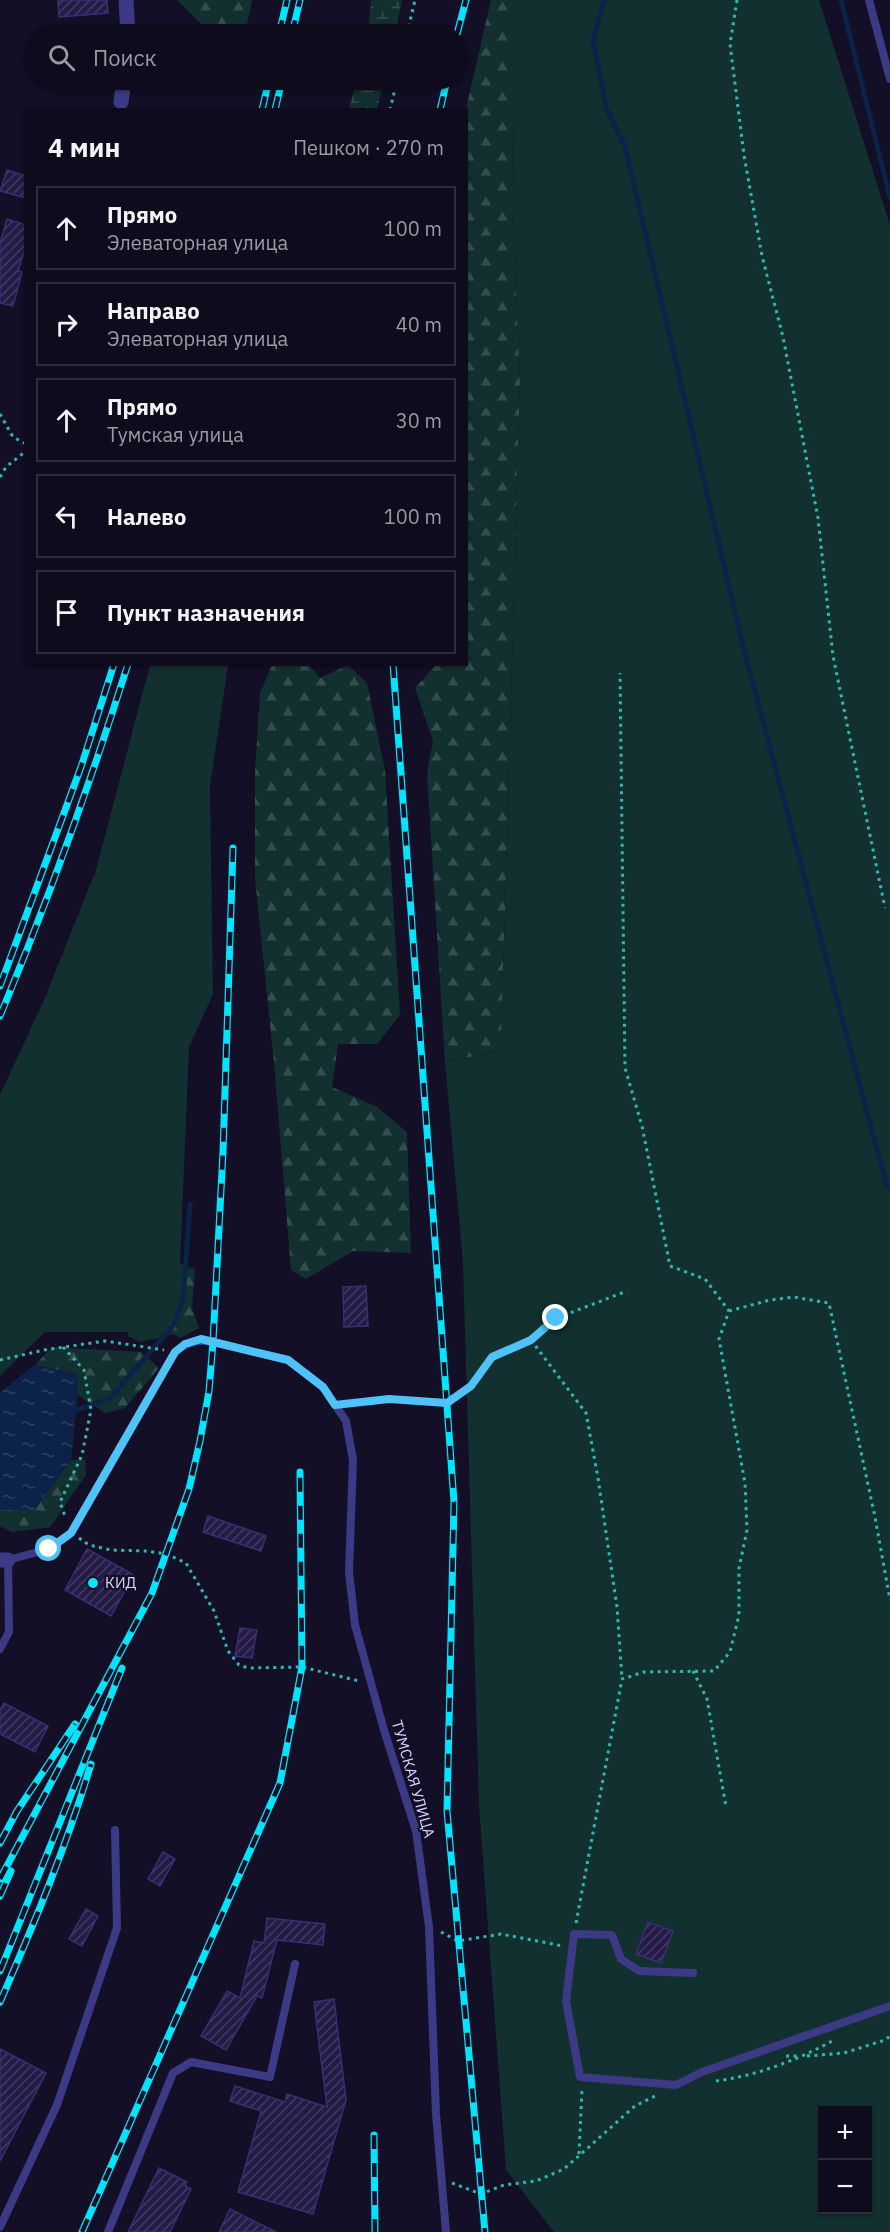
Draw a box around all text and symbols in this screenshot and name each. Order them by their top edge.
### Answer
search box [24,24,468,90]
icon: search [45,41,78,74]
text: Поиск [93,43,157,72]
text: 4 мин [48,130,120,164]
text: Пешком · 270 m [293,134,444,161]
text: Прямо [107,200,177,229]
icon: ahead [50,212,83,245]
text: 100 m [384,215,442,242]
text: Элеваторная улица [107,229,288,256]
text: Направо [107,296,200,325]
icon: right [50,308,83,341]
text: 40 m [396,311,442,338]
text: Элеваторная улица [107,325,288,352]
text: Прямо [107,392,177,421]
icon: ahead [50,404,83,437]
text: 30 m [396,407,442,434]
text: Тумская улица [107,421,244,448]
icon: left [50,500,83,533]
text: Налево [107,502,186,531]
text: 100 m [384,503,442,530]
icon: arrive [50,596,83,629]
text: Пункт назначения [107,598,305,627]
route end [542,1304,568,1330]
route start [35,1535,61,1561]
place label: КИД [105,1573,137,1592]
marker: КИД [86,1576,100,1590]
street label: ТУМСКАЯ УЛИЦА [388,1718,439,1840]
map controls [818,2106,872,2214]
button: + [818,2106,872,2160]
button: − [818,2160,872,2214]

